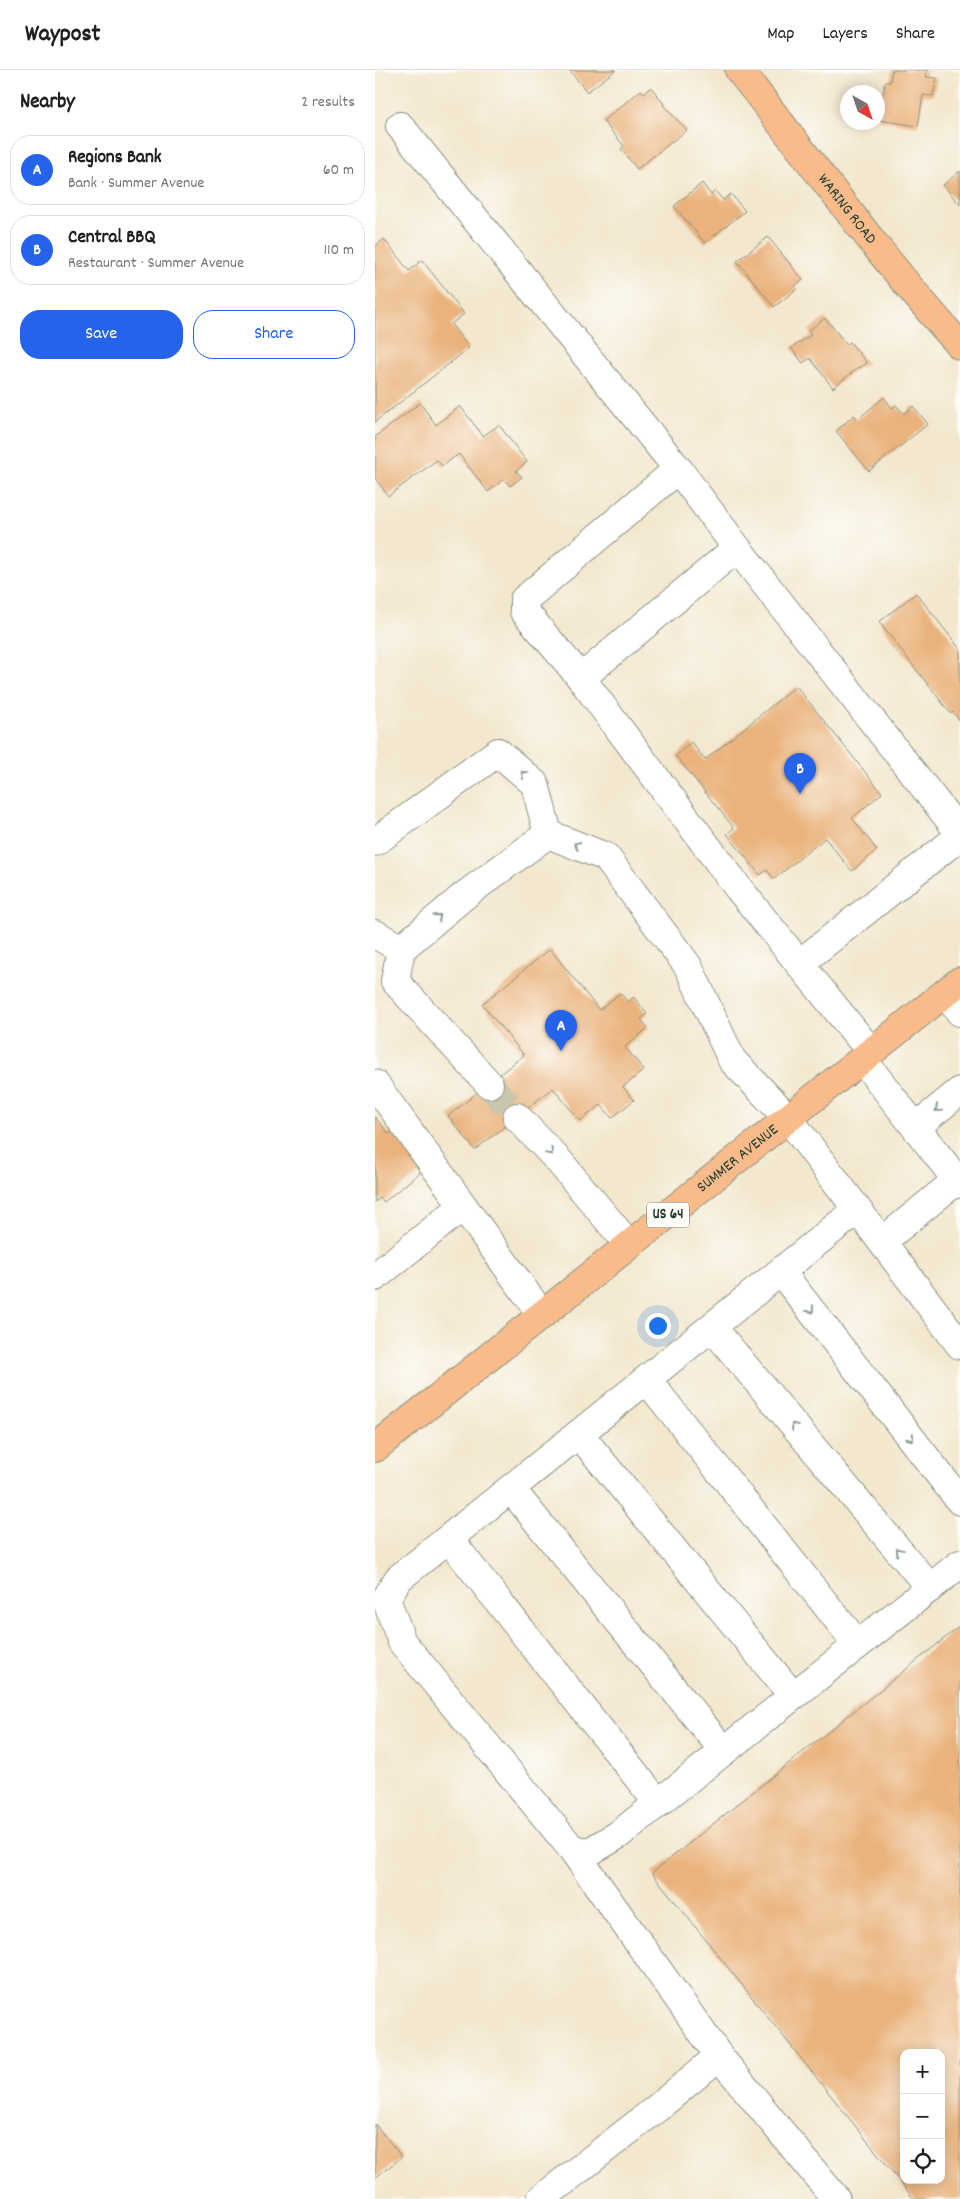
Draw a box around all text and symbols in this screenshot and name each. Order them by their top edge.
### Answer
text: Waypost [25,18,100,52]
text: Map [767,22,794,47]
text: Layers [822,22,868,47]
text: Share [896,22,935,47]
north arrow [840,85,885,130]
text: Nearby [20,88,75,118]
text: 2 results [301,91,355,114]
text: Regions Bank [68,145,161,172]
text: A [33,159,41,182]
text: 60 m [323,159,354,182]
street label: WARING ROAD [812,169,882,249]
text: Bank · Summer Avenue [68,172,204,195]
text: Central BBQ [68,225,155,252]
text: B [33,239,41,262]
text: 110 m [324,239,354,262]
text: Restaurant · Summer Avenue [68,252,244,275]
button: Save [20,310,183,359]
button: Share [193,310,355,359]
pin: B [784,753,816,794]
one-way arrow [520,771,529,780]
one-way arrow [573,841,582,852]
one-way arrow [433,914,442,923]
pin: A [545,1010,577,1051]
one-way arrow [935,1104,944,1112]
street label: SUMMER AVENUE [692,1118,784,1198]
one-way arrow [544,1146,553,1155]
road number: US 64 [647,1202,689,1228]
one-way arrow [805,1304,813,1313]
your location [645,1313,671,1339]
one-way arrow [792,1423,800,1432]
one-way arrow [905,1432,914,1442]
one-way arrow [895,1547,904,1556]
map controls [900,2049,945,2184]
button: + [900,2049,945,2094]
button: − [900,2094,945,2139]
button: locate [900,2139,945,2184]

